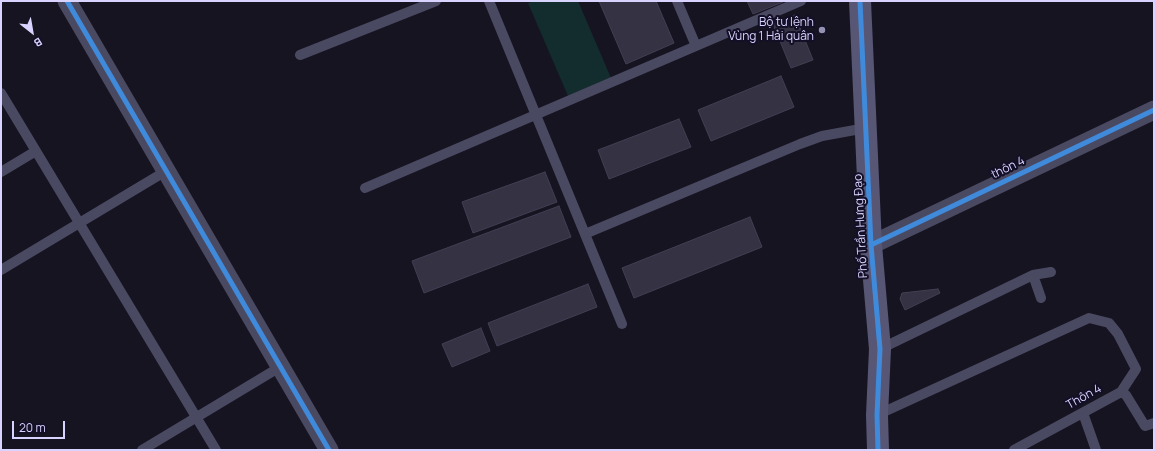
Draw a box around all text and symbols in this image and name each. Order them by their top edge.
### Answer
north arrow [12,12,52,52]
place label: Bộ tư lệnh Vùng 1 Hải quân [728,16,814,44]
marker: Bộ tư lệnh Vùng 1 Hải quân [817,25,827,35]
text: B [32,34,45,51]
street label: thôn 4 [989,154,1027,182]
street label: Phố Trần Hưng Đạo [851,173,871,279]
street label: Thôn 4 [1064,381,1104,413]
scale bar [14,413,67,439]
text: 20 m [19,419,46,436]

